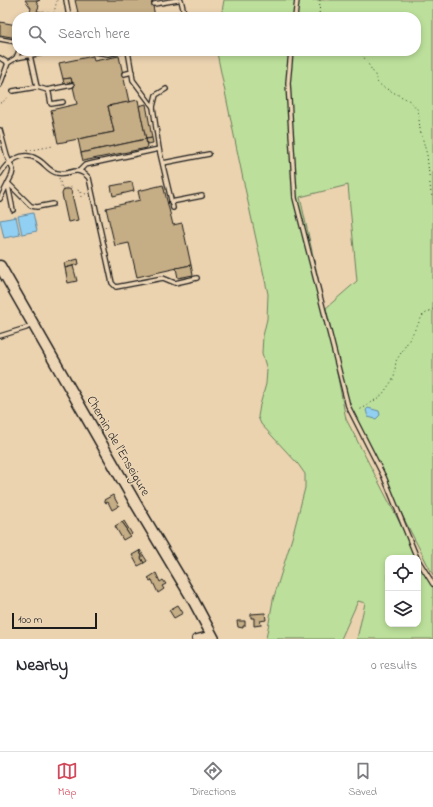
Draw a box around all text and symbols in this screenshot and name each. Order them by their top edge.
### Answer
search box [12,12,421,56]
icon: search [26,23,48,45]
text: Search here [58,23,130,45]
street label: Chemin de l'Enseigure [81,392,155,500]
map controls [385,555,421,627]
button: locate [385,555,421,591]
button: layers [385,591,421,627]
scale bar [12,611,97,630]
text: 100 m [18,612,42,628]
text: Nearby [16,653,68,678]
text: 0 results [371,656,417,675]
tab: Map [56,760,78,800]
tab: Directions [190,760,236,800]
tab: Saved [348,760,377,800]

